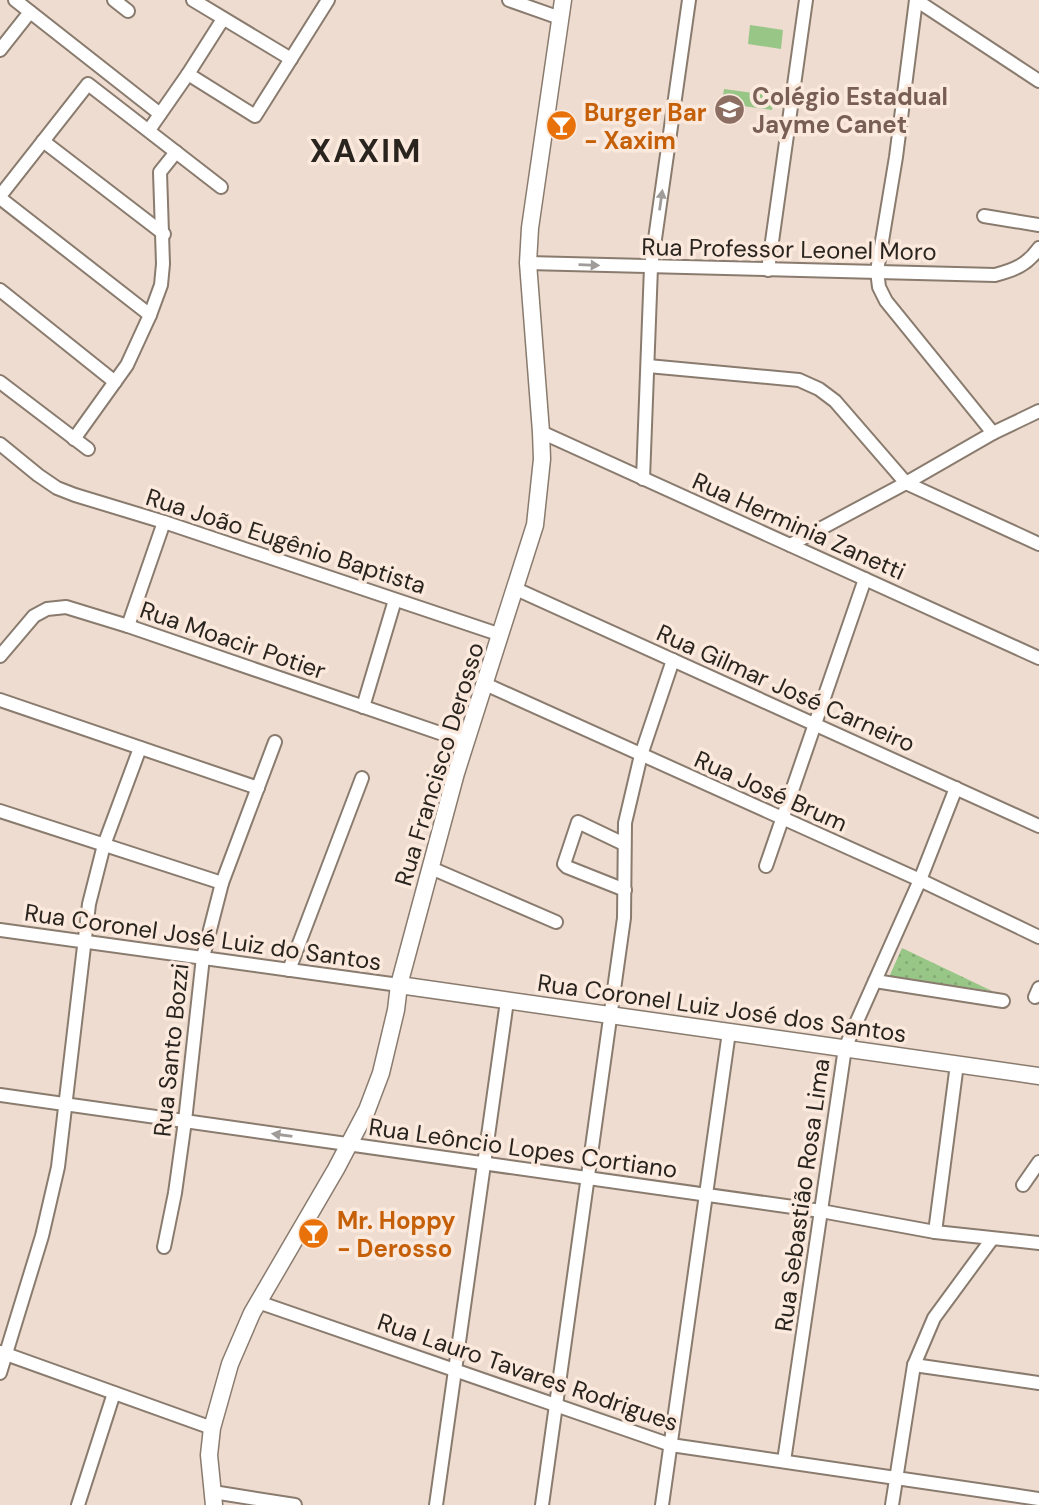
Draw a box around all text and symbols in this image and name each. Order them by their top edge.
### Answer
place label: Colégio Estadual Jayme Canet [752,81,948,140]
school or university icon: Colégio Estadual Jayme Canet [712,93,746,127]
place label: Burger Bar - Xaxim [584,97,707,156]
bar icon: Burger Bar - Xaxim [544,109,578,143]
district label: XAXIM [310,130,422,172]
one-way arrow [655,189,666,211]
street label: Rua Professor Leonel Moro [641,231,937,267]
one-way arrow [578,260,600,271]
street label: Rua Herminia Zanetti [688,465,910,587]
street label: Rua João Eugênio Baptista [142,481,430,601]
street label: Rua Moacir Potier [136,594,330,686]
street label: Rua Gilmar José Carneiro [652,617,920,759]
street label: Rua Francisco Derosso [387,638,491,890]
street label: Rua José Brum [690,743,852,839]
street label: Rua Coronel José Luiz do Santos [22,897,384,977]
street label: Rua Santo Bozzi [146,962,196,1138]
street label: Rua Coronel Luiz José dos Santos [535,967,909,1049]
street label: Rua Sebastião Rosa Lima [767,1056,837,1334]
street label: Rua Leôncio Lopes Cortiano [367,1111,679,1185]
one-way arrow [271,1129,293,1140]
place label: Mr. Hoppy - Derosso [337,1205,456,1264]
bar icon: Mr. Hoppy - Derosso [297,1217,331,1251]
street label: Rua Lauro Tavares Rodrigues [374,1306,682,1438]

